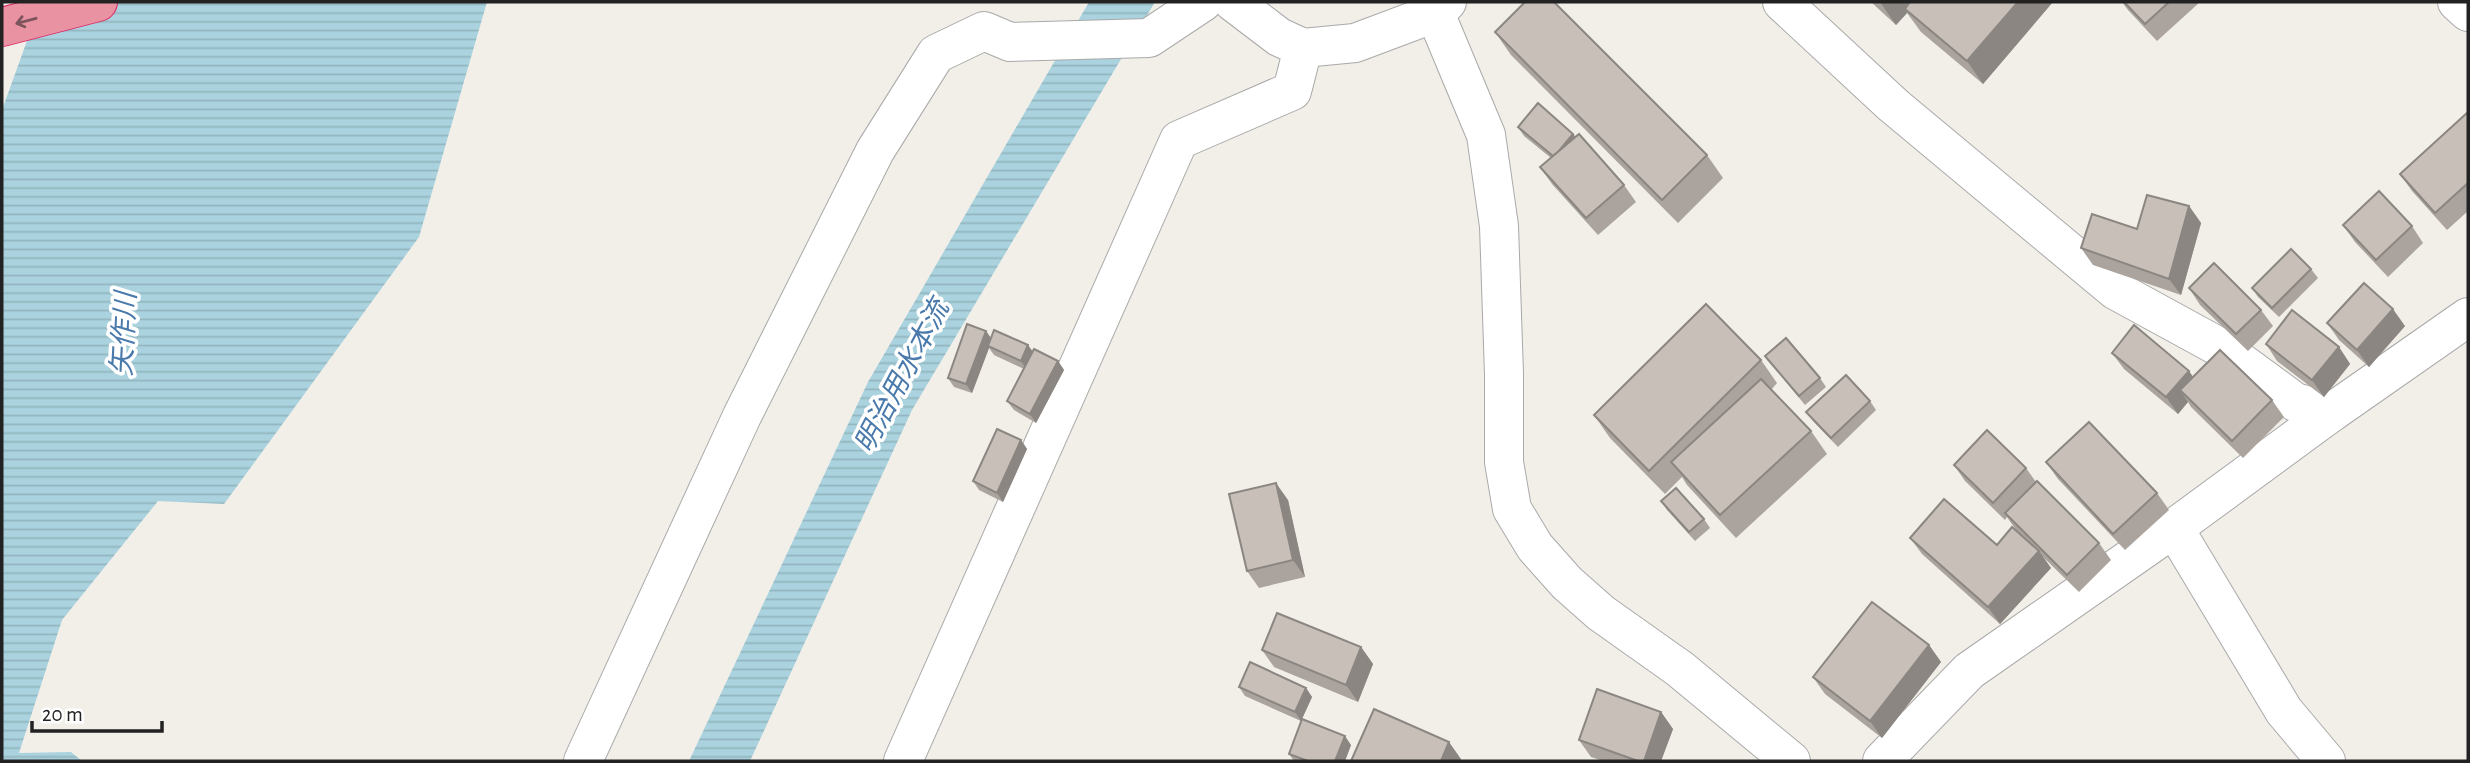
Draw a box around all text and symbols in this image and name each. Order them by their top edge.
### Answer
one-way arrow [15,15,38,28]
water label: 矢作川 [107,288,141,377]
water label: 明治用水本流 [849,292,956,458]
scale bar [32,690,161,734]
text: 20 m [42,704,83,725]

